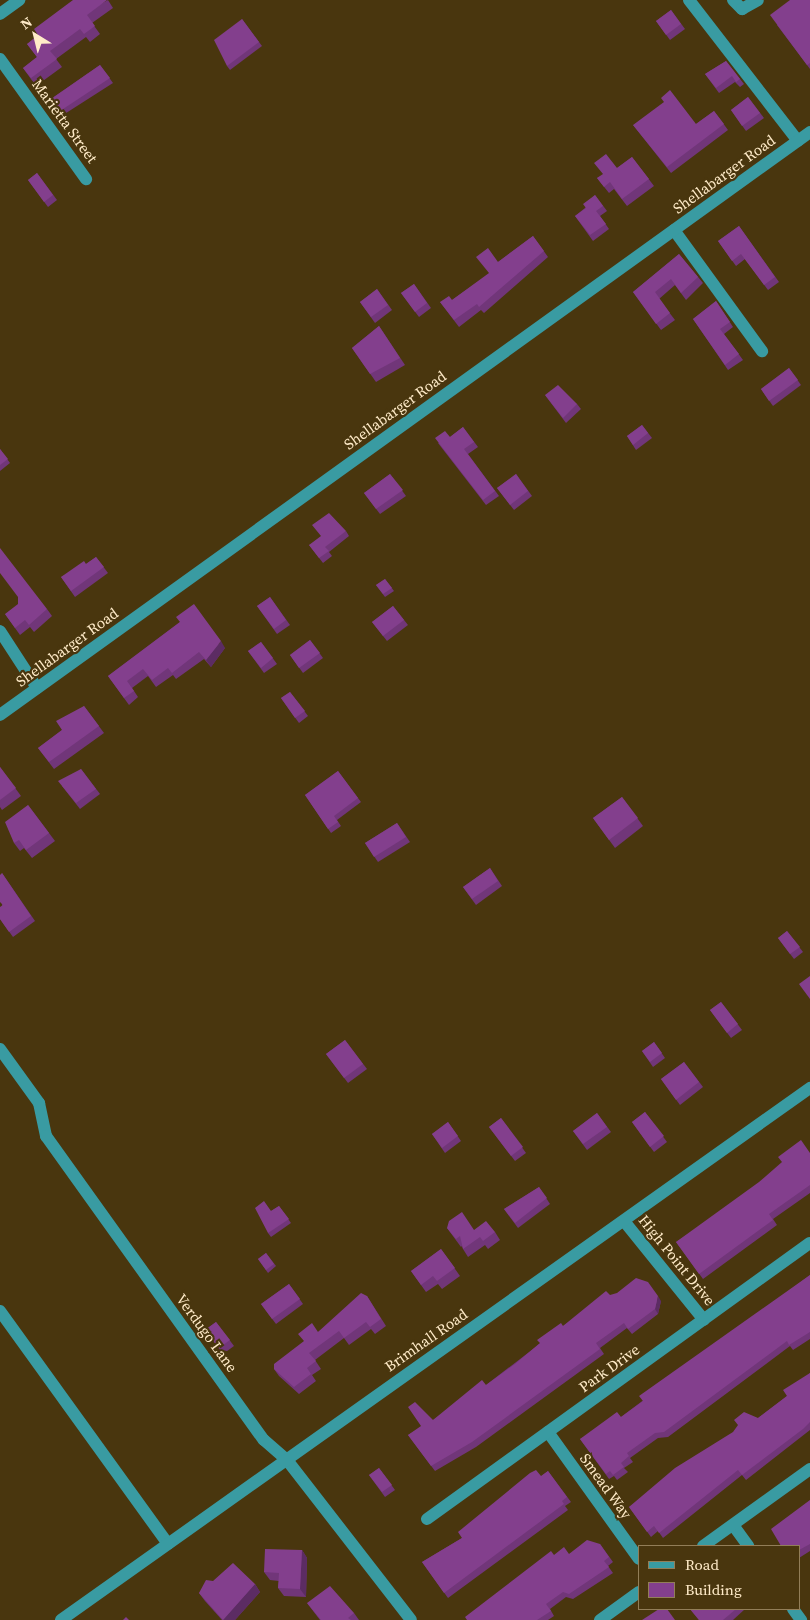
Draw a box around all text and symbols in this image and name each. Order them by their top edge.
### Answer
north arrow [10,10,60,60]
text: N [16,12,36,34]
street label: Marietta Street [29,76,101,166]
street label: Shellabarger Road [669,131,779,217]
street label: Shellabarger Road [340,367,450,453]
street label: Shellabarger Road [12,604,122,690]
street label: High Point Drive [635,1211,719,1309]
street label: Verdugo Lane [173,1290,241,1376]
street label: Brimhall Road [381,1305,471,1375]
street label: Park Drive [575,1340,643,1396]
street label: Smead Way [576,1450,636,1522]
legend [638,1545,800,1610]
text: Road [685,1554,719,1575]
text: Building [685,1579,742,1600]

